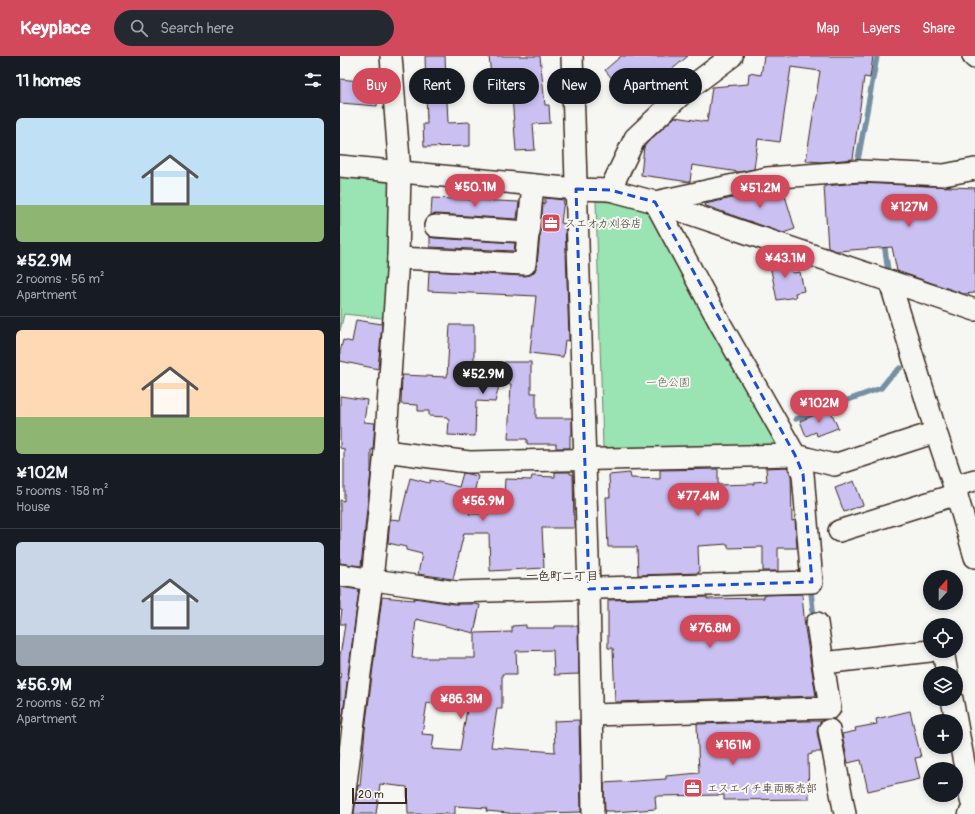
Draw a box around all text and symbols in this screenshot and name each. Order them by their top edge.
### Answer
search box [114,10,394,46]
text: Keyplace [20,16,90,40]
icon: search [128,17,150,39]
text: Search here [160,19,234,38]
text: Map [817,20,840,37]
text: Layers [862,20,900,37]
text: Share [922,20,955,37]
chip: Buy [352,68,401,104]
chip: Rent [409,68,465,104]
chip: Filters [473,68,539,104]
chip: New [547,68,601,104]
chip: Apartment [609,68,702,104]
icon: filters [302,69,324,91]
text: 11 homes [16,70,81,91]
icon: home [134,144,206,216]
pin: ¥50.1M [442,174,508,208]
pin: ¥51.2M [727,175,793,209]
text: ¥50.1M [454,179,496,195]
text: ¥51.2M [740,180,780,196]
pin: ¥127M [881,194,937,228]
text: ¥127M [890,199,928,215]
office icon: スエオカ刈谷店 [540,212,562,234]
place label: スエオカ刈谷店 [565,217,642,230]
pin: ¥43.1M [752,245,818,279]
text: ¥52.9M [16,250,71,271]
text: ¥43.1M [764,250,806,266]
text: 2 rooms · 56 m² [16,271,104,287]
text: Apartment [16,287,77,303]
icon: home [134,356,206,428]
pin: ¥52.9M [450,361,516,395]
text: ¥52.9M [462,366,504,382]
park label: 一色公園 [646,376,690,389]
pin: ¥102M [791,390,847,424]
text: ¥102M [799,395,839,411]
text: ¥102M [16,462,68,483]
text: 5 rooms · 158 m² [16,483,108,499]
pin: ¥77.4M [665,483,731,517]
pin: ¥56.9M [450,488,516,522]
text: ¥77.4M [677,488,719,504]
text: ¥56.9M [462,493,504,509]
text: House [16,499,50,515]
icon: home [134,568,206,640]
district label: 一色町二丁目 [526,569,598,584]
north arrow [923,570,963,610]
map controls [923,570,963,802]
pin: ¥76.8M [677,615,743,649]
button: locate [923,618,963,658]
text: ¥76.8M [689,620,731,636]
button: layers [923,666,963,706]
text: ¥56.9M [16,674,72,695]
pin: ¥86.3M [428,686,494,720]
text: ¥86.3M [440,691,482,707]
text: 2 rooms · 62 m² [16,695,105,711]
text: Apartment [16,711,77,727]
button: + [923,714,963,754]
pin: ¥161M [705,732,761,766]
text: ¥161M [715,737,751,753]
button: − [923,762,963,802]
office icon: エスエイチ車両販売部 [682,777,704,799]
place label: エスエイチ車両販売部 [707,782,817,795]
scale bar [352,786,407,805]
text: 20 m [358,788,384,801]

